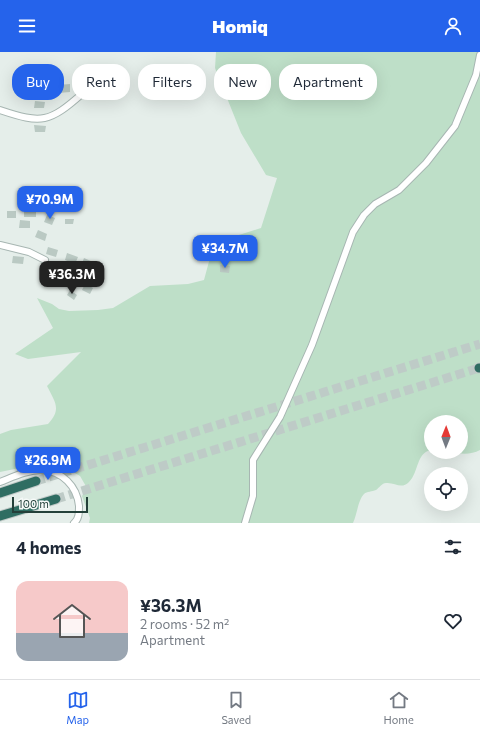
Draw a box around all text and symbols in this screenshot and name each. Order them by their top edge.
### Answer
icon: menu [16,15,38,37]
text: Homiq [212,15,268,37]
icon: person [442,15,464,37]
chip: Buy [12,64,64,100]
chip: Rent [72,64,130,100]
chip: Filters [138,64,206,100]
chip: New [214,64,271,100]
chip: Apartment [279,64,377,100]
pin: ¥70.9M [17,186,83,220]
text: ¥70.9M [26,191,74,207]
pin: ¥34.7M [192,235,258,269]
text: ¥34.7M [202,240,248,256]
pin: ¥36.3M [39,261,105,295]
text: ¥36.3M [48,266,96,282]
north arrow [424,415,468,459]
map controls [424,415,468,511]
pin: ¥26.9M [15,447,81,481]
text: ¥26.9M [24,452,72,468]
button: locate [424,467,468,511]
scale bar [12,495,88,514]
text: 100 m [18,497,49,510]
icon: filters [442,536,464,558]
text: 4 homes [16,537,81,558]
text: ¥36.3M [140,595,202,616]
icon: home [48,597,96,645]
icon: heart [442,610,464,632]
text: 2 rooms · 52 m² [140,616,229,632]
text: Apartment [140,632,205,648]
tab: Map [66,689,89,726]
tab: Saved [221,689,251,726]
tab: Home [384,689,414,726]

